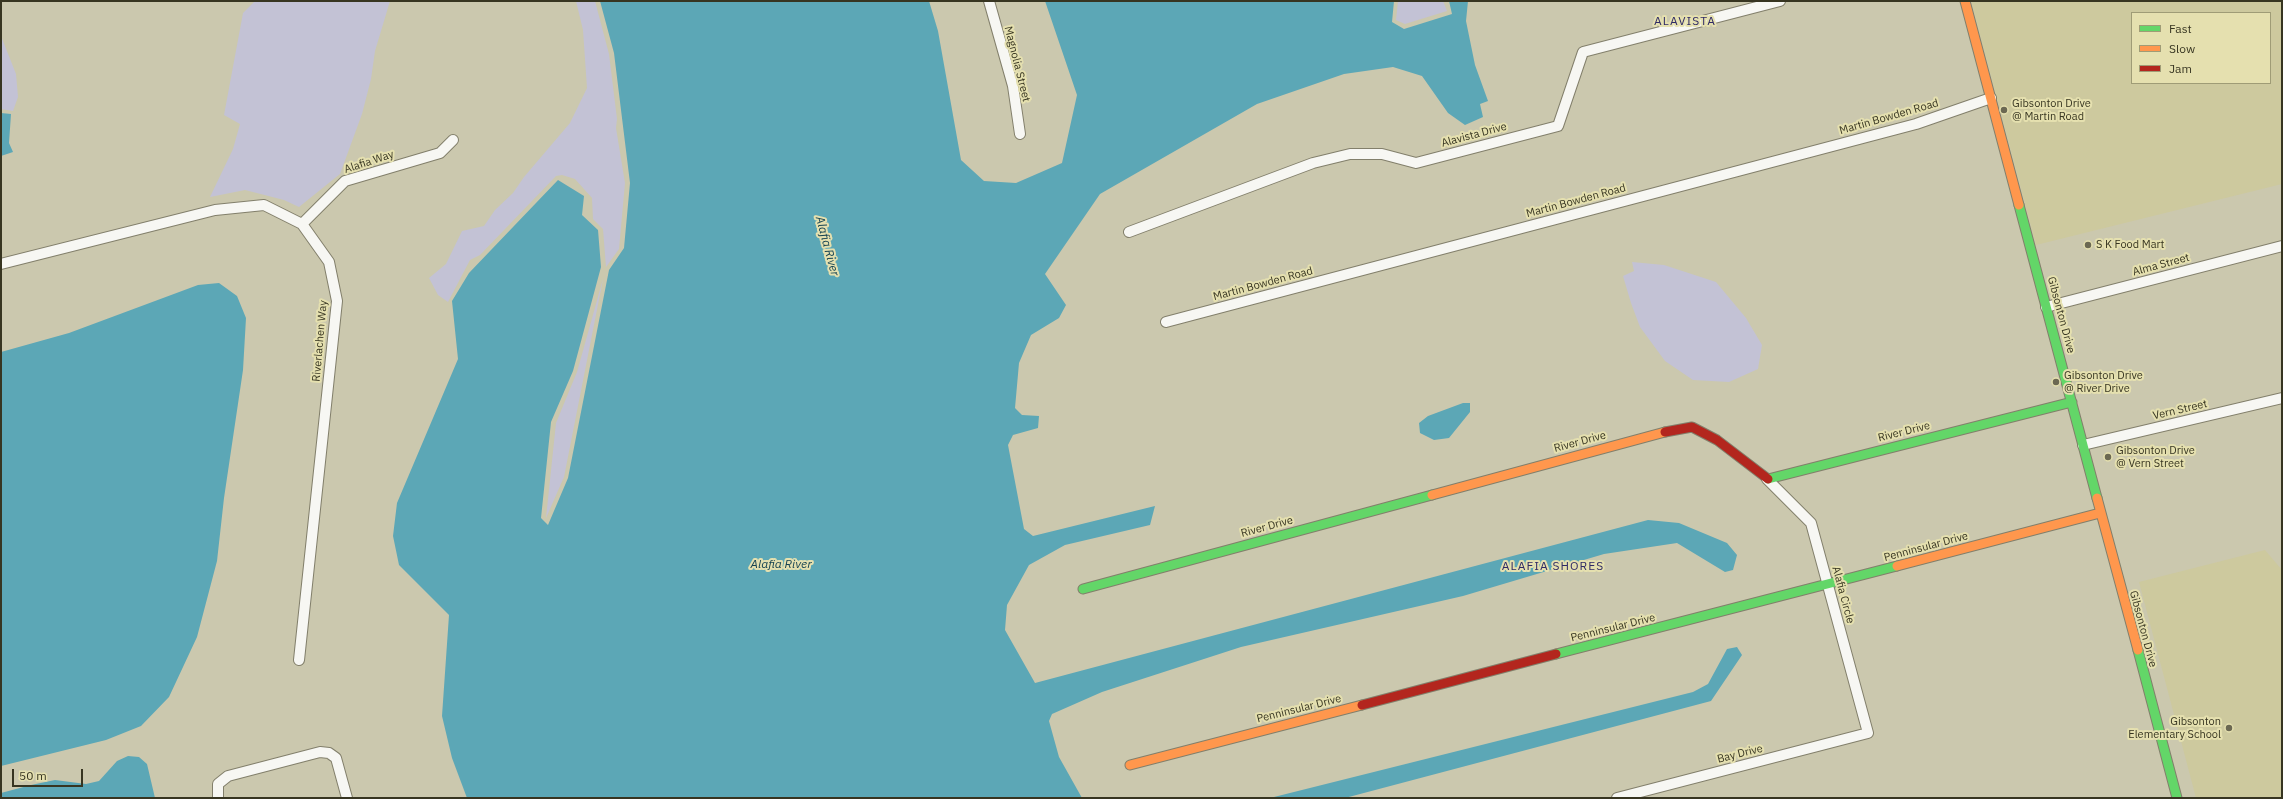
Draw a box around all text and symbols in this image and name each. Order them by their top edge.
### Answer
legend [2131,12,2271,84]
district label: ALAVISTA [1654,15,1716,29]
text: Fast [2169,21,2192,36]
street label: Magnolia Street [1001,25,1033,103]
text: Slow [2169,41,2195,56]
text: Jam [2169,61,2192,76]
street label: Martin Bowden Road [1838,97,1940,137]
place label: Gibsonton Drive @ Martin Road [2012,97,2091,123]
marker: Gibsonton Drive @ Martin Road [1999,105,2009,115]
street label: Alavista Drive [1440,120,1508,150]
street label: Alafia Way [342,148,396,176]
street label: Martin Bowden Road [1525,181,1627,221]
water label: Alafia River [812,215,842,277]
place label: S K Food Mart [2096,238,2164,252]
marker: S K Food Mart [2083,240,2093,250]
street label: Alma Street [2131,251,2191,279]
street label: Martin Bowden Road [1212,264,1314,304]
street label: Gibsonton Drive [2044,275,2078,355]
street label: Riverlachen Way [310,300,330,382]
place label: Gibsonton Drive @ River Drive [2064,369,2143,395]
marker: Gibsonton Drive @ River Drive [2051,377,2061,387]
street label: Vern Street [2151,397,2209,423]
street label: River Drive [1877,419,1931,445]
street label: River Drive [1553,429,1607,455]
place label: Gibsonton Drive @ Vern Street [2116,444,2195,470]
marker: Gibsonton Drive @ Vern Street [2103,452,2113,462]
street label: River Drive [1240,514,1294,540]
street label: Penninsular Drive [1882,529,1970,565]
water label: Alafia River [750,558,812,572]
district label: ALAFIA SHORES [1502,560,1604,574]
street label: Alafia Circle [1829,565,1857,625]
street label: Gibsonton Drive [2126,589,2160,669]
street label: Penninsular Drive [1569,611,1657,645]
street label: Penninsular Drive [1255,692,1343,726]
place label: Gibsonton Elementary School [2128,715,2221,741]
marker: Gibsonton Elementary School [2224,723,2234,733]
street label: Bay Drive [1716,742,1764,766]
scale bar [14,761,85,787]
text: 50 m [19,768,47,783]

